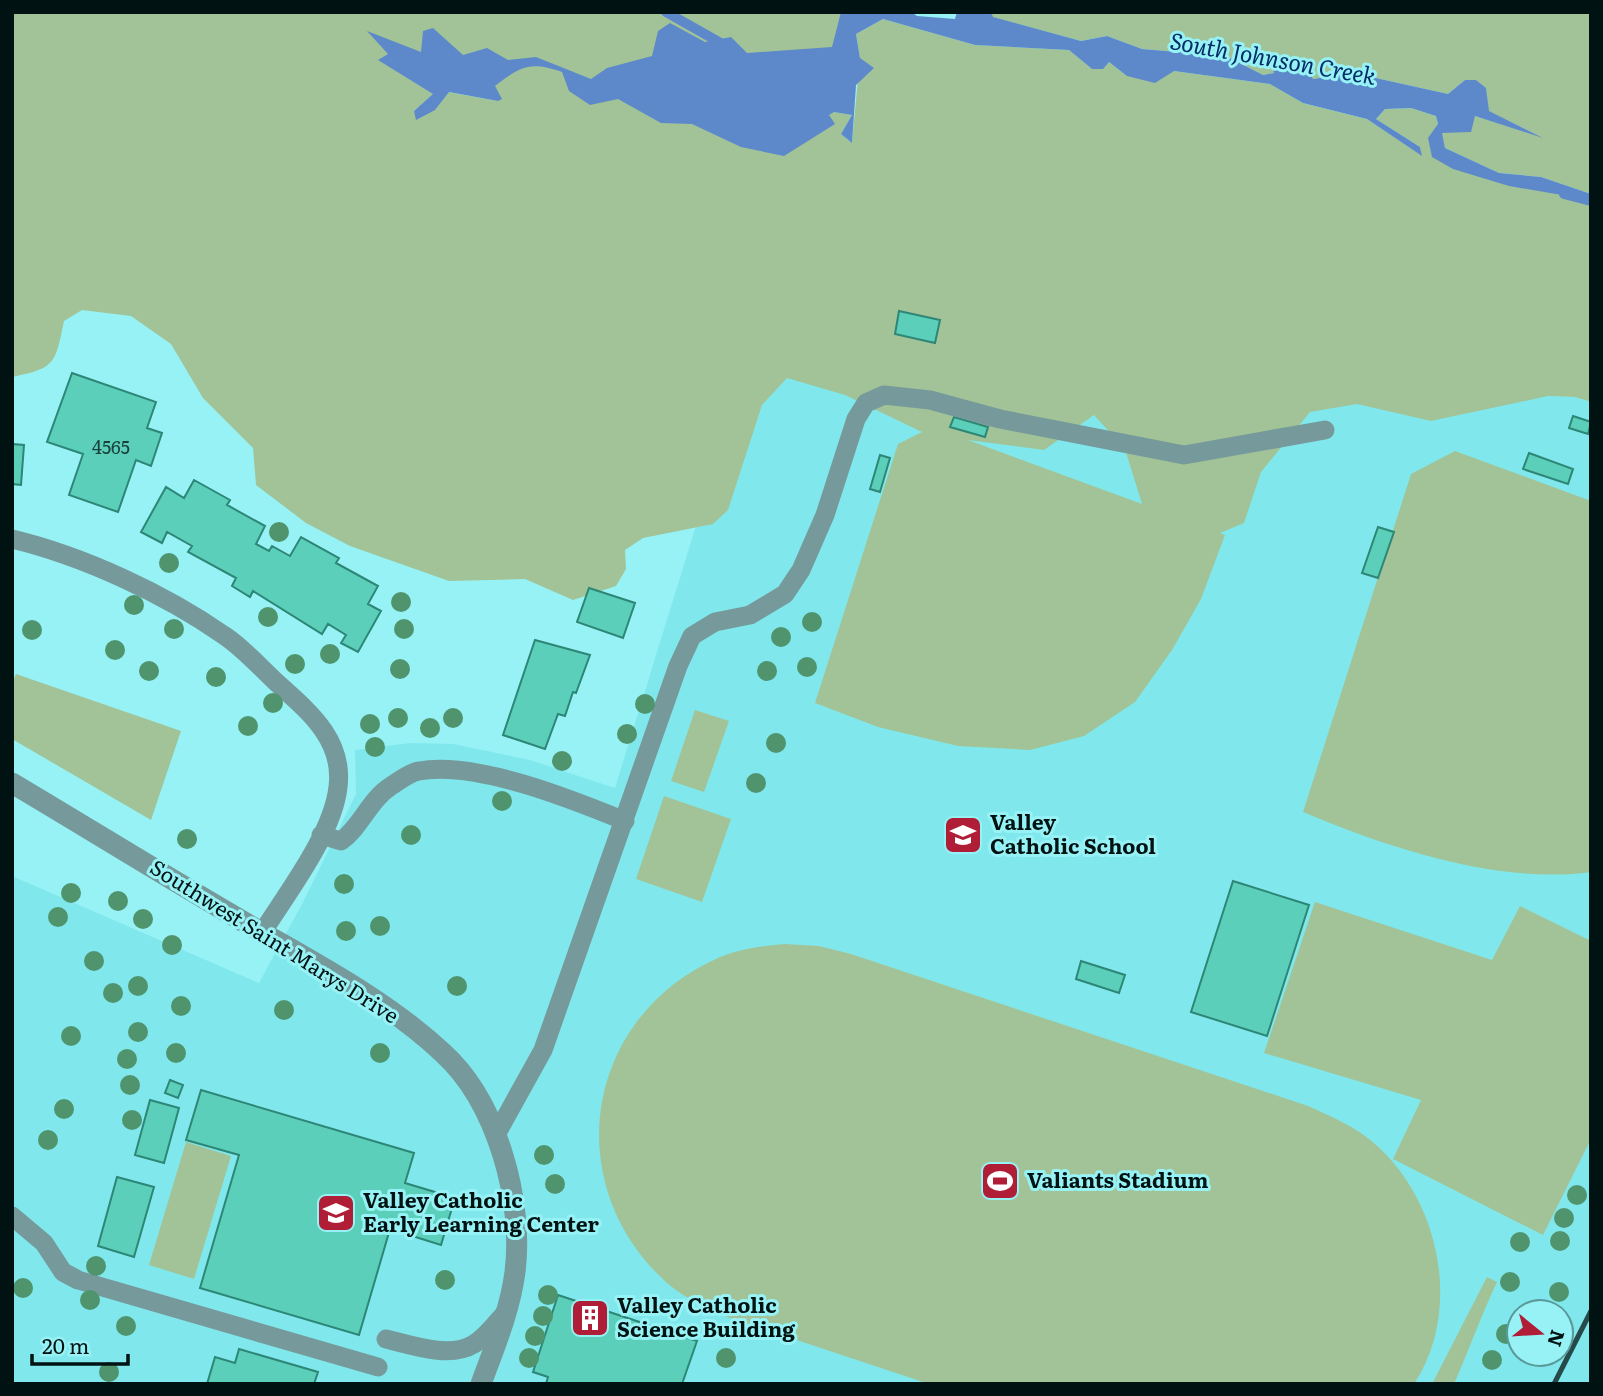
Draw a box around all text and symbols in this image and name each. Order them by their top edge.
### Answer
water label: South Johnson Creek [1168,22,1379,92]
house number: 4565 [92,433,130,460]
place label: Valley Catholic School [990,805,1156,860]
school or university icon: Valley Catholic School [942,814,984,856]
street label: Southwest Saint Marys Drive [145,850,406,1029]
sports icon: Valiants Stadium [979,1160,1021,1202]
place label: Valiants Stadium [1027,1163,1209,1194]
place label: Valley Catholic Early Learning Center [363,1183,600,1238]
school or university icon: Valley Catholic Early Learning Center [315,1192,357,1234]
place label: Valley Catholic Science Building [617,1288,795,1343]
building icon: Valley Catholic Science Building [569,1297,611,1339]
north arrow [1505,1298,1575,1368]
scale bar [32,1322,128,1366]
text: N [1541,1327,1573,1351]
text: 20 m [42,1329,89,1360]

